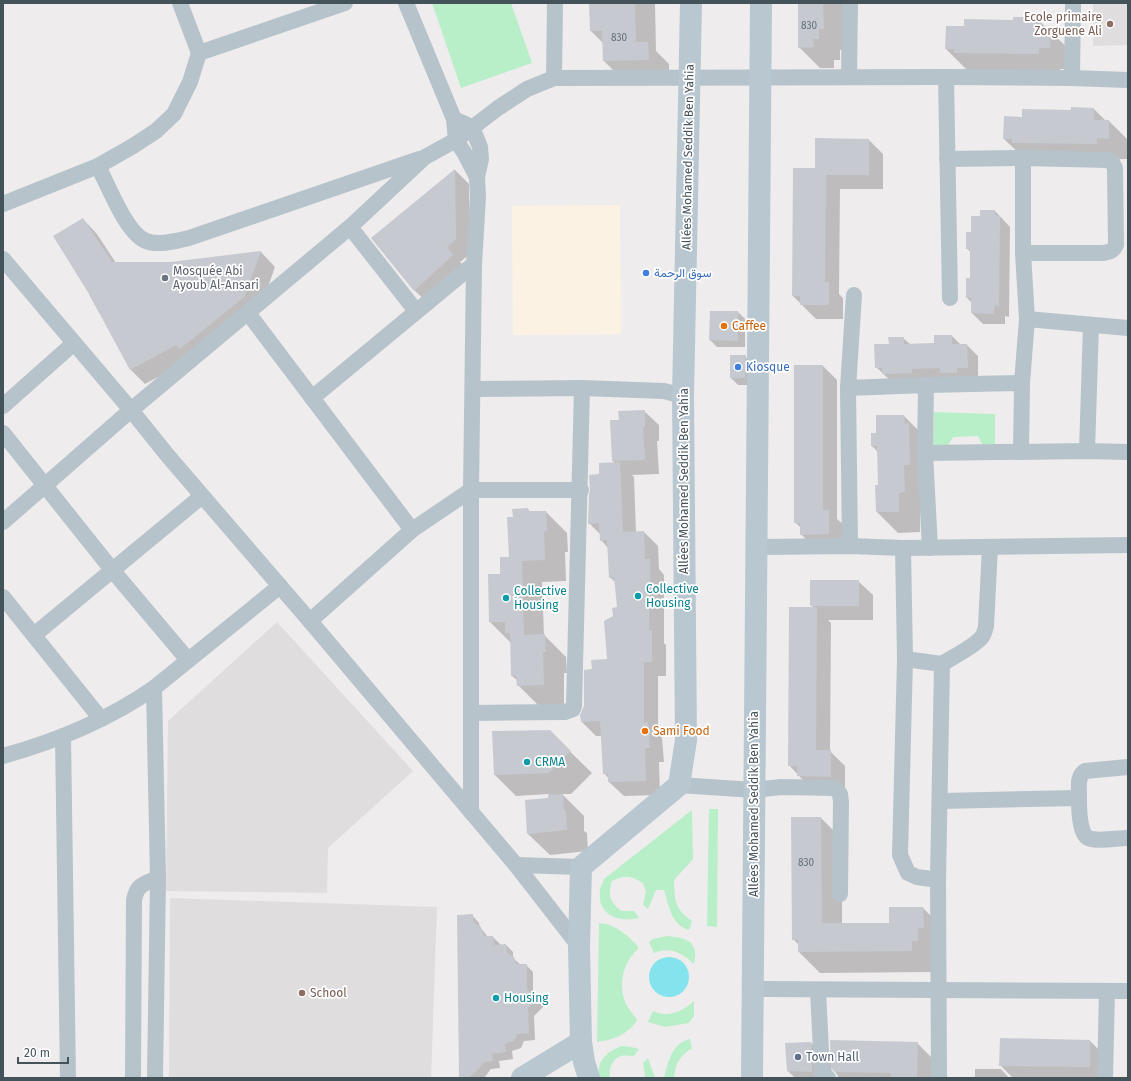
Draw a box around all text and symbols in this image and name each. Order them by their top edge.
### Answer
place label: Ecole primaire Zorguene Ali [1024,10,1102,38]
marker: Ecole primaire Zorguene Ali [1105,19,1115,29]
house number: 830 [801,20,817,32]
house number: 830 [611,32,627,44]
street label: Allées Mohamed Seddik Ben Yahia [679,64,697,250]
place label: Mosquée Abi Ayoub Al-Ansari [173,264,259,292]
place label: سوق الرحمة [654,266,711,281]
marker: سوق الرحمة [641,268,651,278]
marker: Mosquée Abi Ayoub Al-Ansari [160,273,170,283]
place label: Caffee [732,319,766,333]
marker: Caffee [719,321,729,331]
place label: Kiosque [746,360,790,374]
marker: Kiosque [733,362,743,372]
street label: Allées Mohamed Seddik Ben Yahia [677,388,691,574]
place label: Collective Housing [646,582,699,610]
place label: ِCollective Housing [514,584,567,612]
marker: Collective Housing [633,591,643,601]
marker: ِCollective Housing [501,593,511,603]
street label: Allées Mohamed Seddik Ben Yahia [747,711,761,897]
place label: Sami Food [653,724,710,738]
marker: Sami Food [640,726,650,736]
place label: CRMA [535,755,565,769]
marker: CRMA [522,757,532,767]
house number: 830 [798,857,814,869]
place label: School [310,986,347,1000]
marker: School [297,988,307,998]
place label: Housing [504,991,549,1005]
marker: Housing [491,993,501,1003]
scale bar [18,1039,68,1065]
text: 20 m [24,1046,50,1060]
place label: Town Hall [806,1050,859,1064]
marker: Town Hall [793,1052,803,1062]

